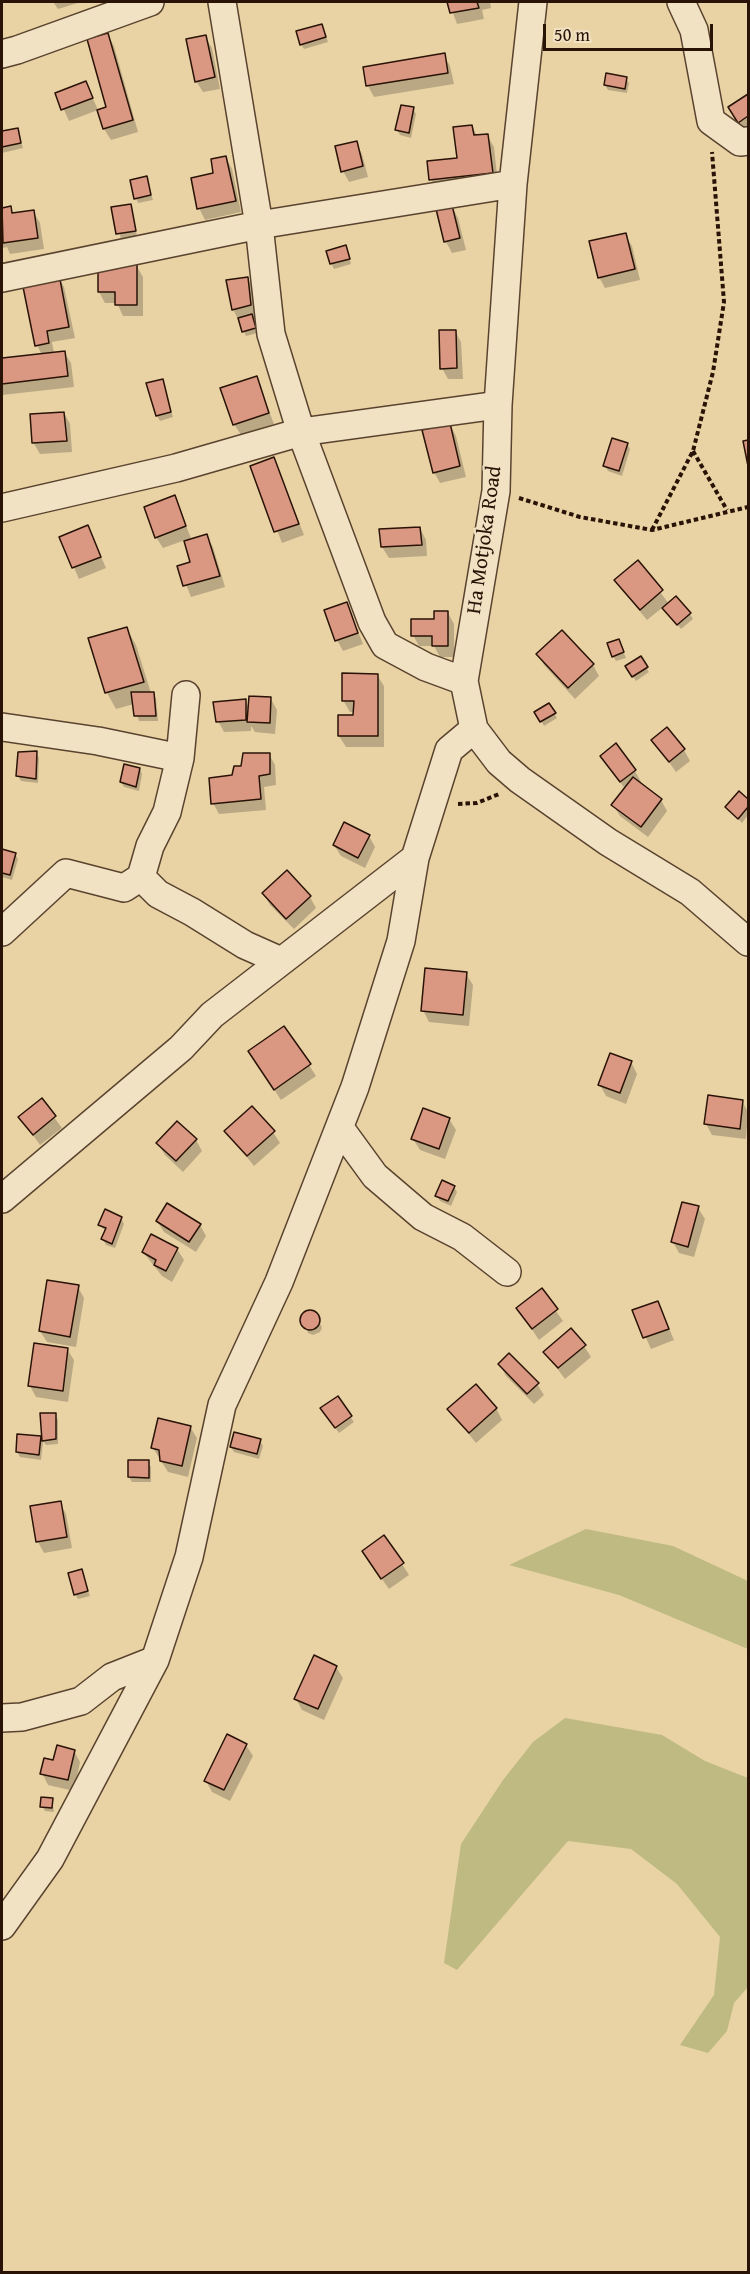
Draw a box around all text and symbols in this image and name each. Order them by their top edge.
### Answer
scale bar [546,12,716,50]
text: 50 m [554,21,590,48]
street label: Ha Motjoka Road [462,464,508,616]

